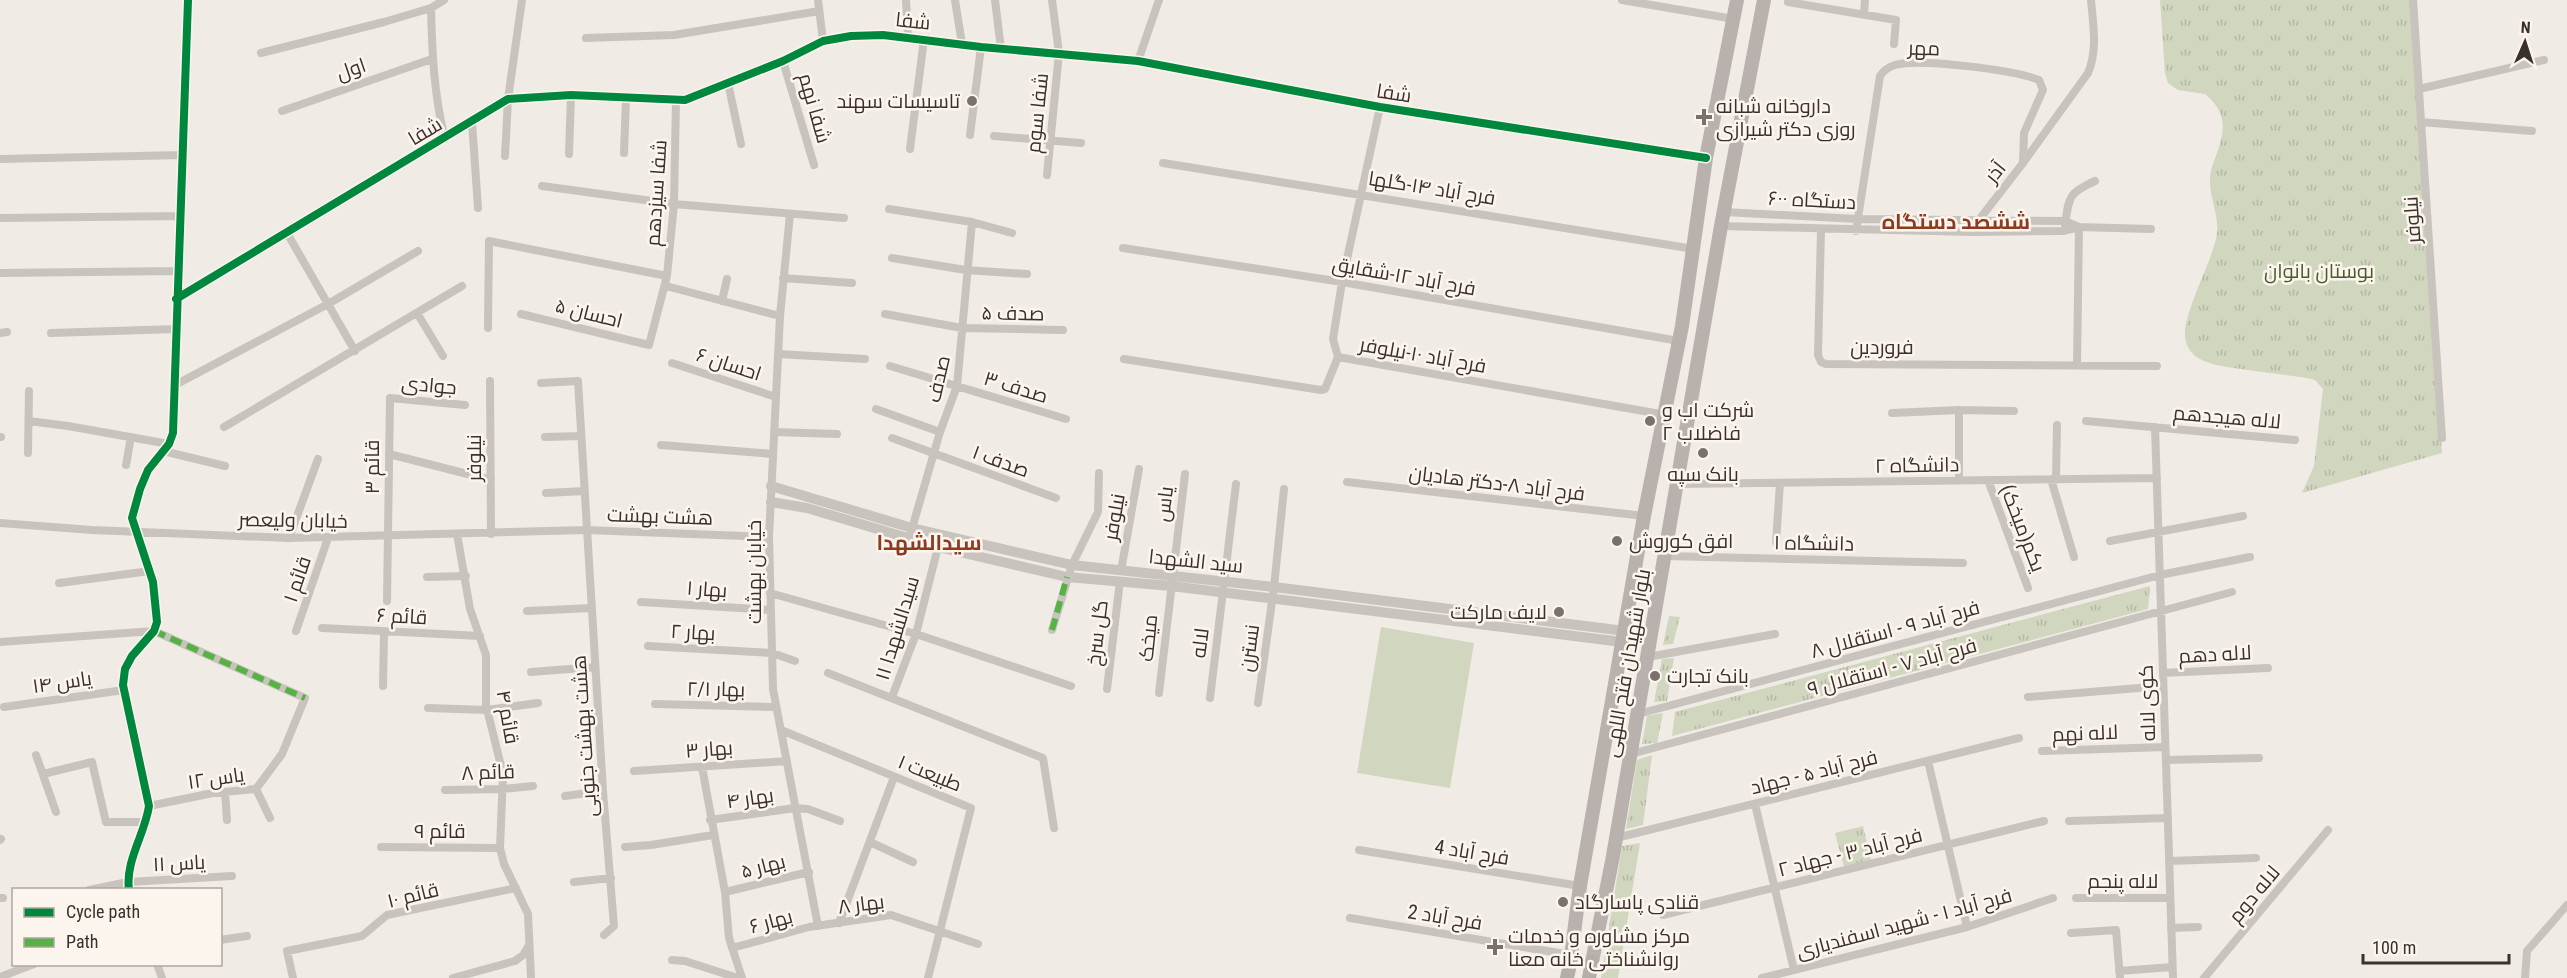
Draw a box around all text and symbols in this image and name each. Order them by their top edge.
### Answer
street label: شفا [894,7,932,35]
north arrow [2495,12,2555,72]
text: N [2520,18,2531,37]
street label: مهر [1907,35,1940,62]
street label: اول [333,53,369,86]
street label: شفا نهم [792,70,836,146]
street label: شفا سوم [1021,72,1055,154]
street label: شفا [1375,78,1413,108]
place label: تاسیسات سهند [837,89,961,114]
marker: تاسیسات سهند [965,94,979,108]
place label: داروخانه شبانه روزی دکتر شیرازی [1716,94,1856,142]
marker: داروخانه شبانه روزی دکتر شیرازی [1697,110,1711,124]
street label: شفا [404,112,446,150]
street label: شفا سیزدهم [640,139,674,247]
street label: آذر [1979,156,2011,188]
street label: فرح آباد ۱۴-گلها [1366,166,1497,212]
street label: ۶۰۰ دستگاه [1767,186,1857,214]
street label: نیلوفر [2398,196,2426,245]
district label: ششصد دستگاه [1882,210,2030,234]
street label: فرح آباد ۱۲-شقایق [1330,252,1478,302]
park label: بوستان بانوان [2264,259,2374,284]
street label: احسان ۵ [553,293,625,334]
street label: صدف ۵ [981,300,1045,326]
street label: فرح آباد ۱۰-نیلوفر [1356,332,1488,380]
street label: فروردین [1850,335,1914,360]
street label: احسان ۶ [693,342,765,387]
street label: صدف [921,353,955,405]
street label: صدف ۳ [981,366,1051,408]
street label: جوادی [400,371,458,400]
place label: شرکت اب و فاضلاب ۲ [1662,398,1754,445]
street label: لاله هیجدهم [2172,400,2282,436]
marker: شرکت اب و فاضلاب ۲ [1643,414,1657,428]
street label: نیلوفر [462,434,486,483]
street label: قائم ۳ [360,440,386,494]
street label: صدف ۱ [969,440,1033,482]
marker: بانک سپه [1696,446,1710,460]
street label: دانشگاه ۲ [1875,452,1959,478]
street label: فرح آباد ۸-دکتر هادیان [1407,460,1586,508]
place label: بانک سپه [1667,462,1739,487]
street label: یکم(میخک) [1994,481,2051,576]
street label: یاس [1150,484,1179,523]
street label: نیلوفر [1098,492,1130,543]
street label: هشت بهشت [607,502,713,531]
street label: خیابان ولیعصر [237,507,348,534]
street label: خیابان بهشت [742,520,767,624]
place label: افق کوروش [1629,529,1733,554]
street label: دانشگاه ۱ [1774,530,1854,556]
district label: سیدالشهدا [876,531,982,556]
marker: افق کوروش [1610,534,1624,548]
street label: سید الشهدا [1147,544,1245,579]
street label: قائم ۱ [278,553,318,606]
street label: بلوار شهیدان فتح اللهی [1599,567,1657,759]
street label: سیدالشهدا ۱۱ [870,573,925,683]
street label: بهار ۱ [686,576,728,603]
street label: فرح آباد ۹ - استقلال ۸ [1808,595,1983,665]
street label: گل سرخ [1081,599,1115,667]
place label: لایف مارکت [1450,600,1547,624]
street label: قائم ۶ [376,603,428,631]
marker: لایف مارکت [1552,605,1566,619]
street label: میخک [1134,613,1162,663]
street label: بهار ۲ [670,619,716,646]
street label: نسترن [1234,623,1265,673]
street label: لاله [1186,627,1214,659]
street label: فرح آباد ۷ - استقلال ۹ [1805,633,1980,703]
street label: لاله دهم [2178,640,2252,670]
street label: هشت بهشت جنوبی [566,654,603,818]
place label: بانک تجارت [1667,664,1749,688]
street label: کوی لاله [2134,664,2161,742]
street label: یاس ۱۴ [31,666,94,699]
marker: بانک تجارت [1648,669,1662,683]
street label: بهار ۲/۱ [687,676,745,703]
street label: قائم ۴ [489,688,525,746]
street label: لاله نهم [2051,720,2119,748]
street label: بهار ۳ [684,735,734,764]
street label: فرح آباد ۵ - جهاد [1748,745,1881,801]
street label: طبیعت ۱ [895,749,965,797]
street label: قائم ۸ [461,759,515,787]
street label: یاس ۱۲ [186,762,247,795]
street label: بهار ۴ [725,783,775,814]
street label: قائم ۹ [414,819,466,845]
street label: فرح آباد ۳ - جهاد ۲ [1775,822,1925,883]
street label: فرح آباد 4 [1433,834,1511,872]
street label: بهار ۵ [738,849,788,884]
street label: یاس ۱۱ [152,850,207,877]
street label: لاله دوم [2223,860,2286,929]
street label: لاله پنجم [2088,869,2159,895]
street label: قائم ۱۰ [385,877,442,915]
street label: فرح آباد ۱ - شهید اسفندیاری [1794,883,2015,965]
legend [12,888,222,966]
street label: بهار ۸ [836,889,886,920]
place label: قنادی پاسارگاد [1575,890,1699,915]
marker: قنادی پاسارگاد [1556,895,1570,909]
street label: فرح آباد 2 [1406,899,1484,937]
text: Cycle path [66,901,140,922]
street label: بهار ۶ [747,904,796,939]
place label: مرکز مشاوره و خدمات روانشناختی خانه معنا [1508,924,1690,972]
scale bar [2363,927,2508,965]
text: Path [66,931,99,952]
text: 100 m [2372,937,2416,958]
marker: مرکز مشاوره و خدمات روانشناختی خانه معنا [1486,938,1504,956]

